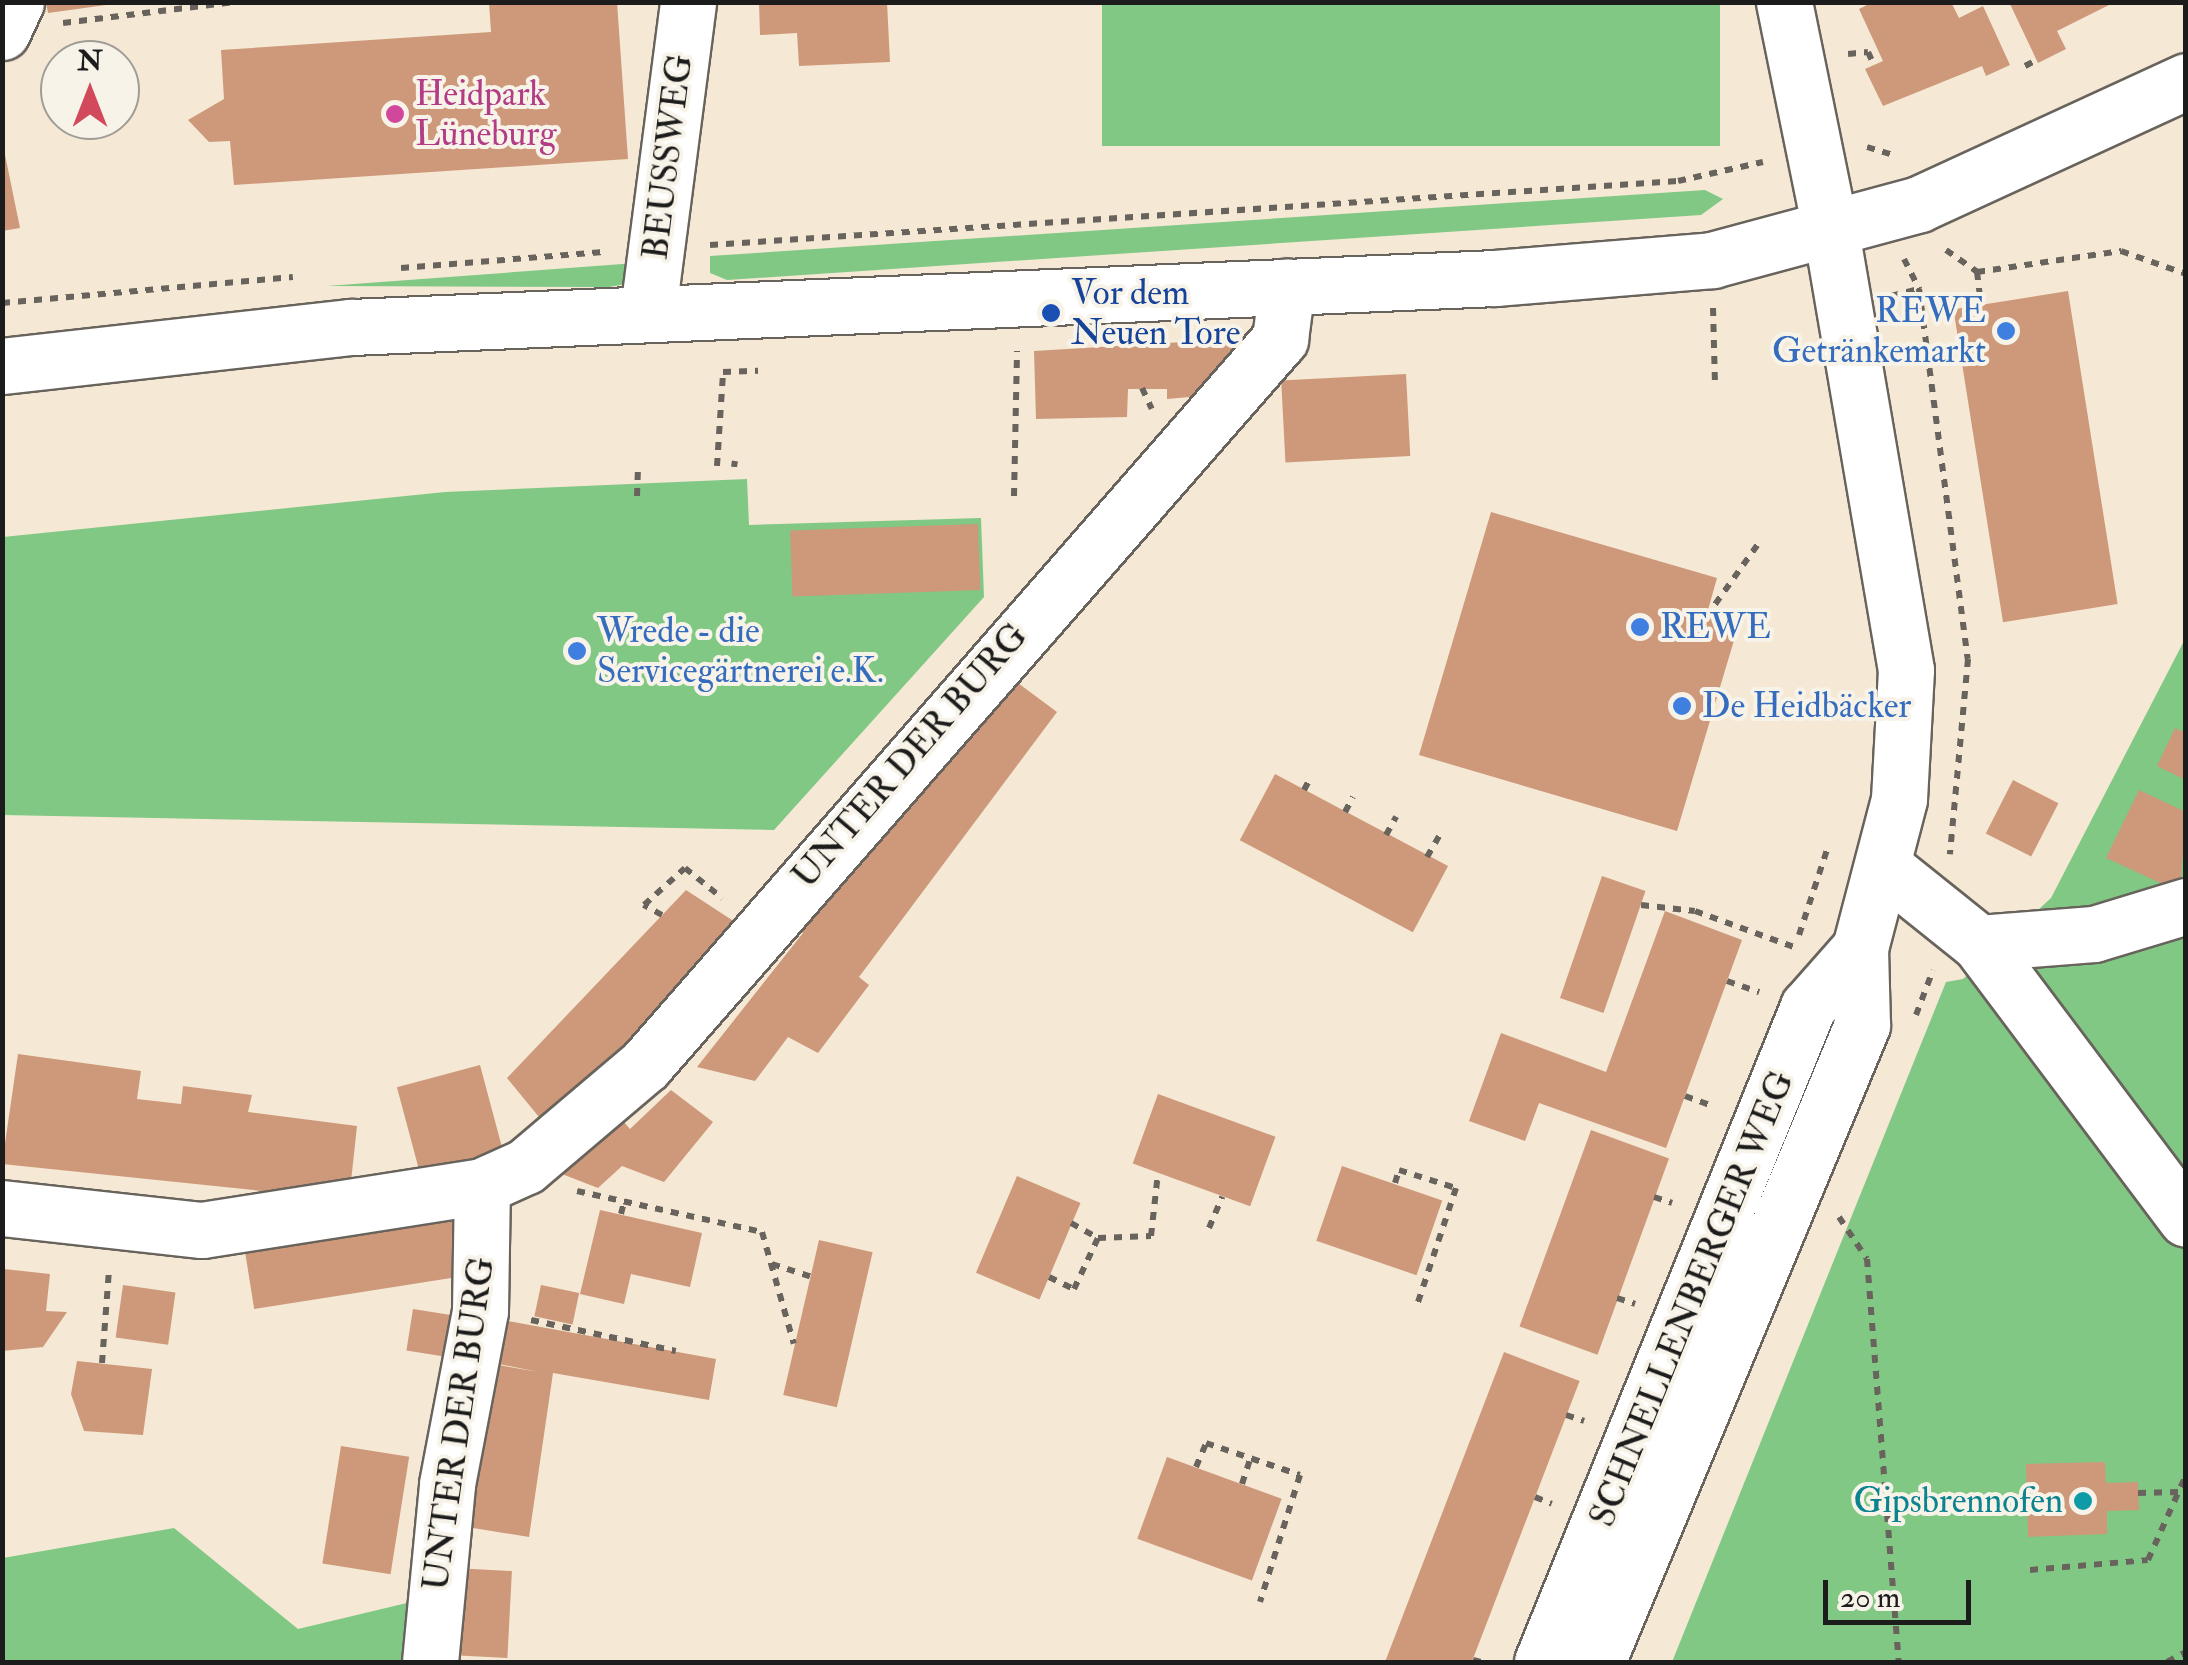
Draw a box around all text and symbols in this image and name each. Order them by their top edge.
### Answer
north arrow [40,40,140,140]
text: N [77,44,103,79]
street label: BEUSSWEG [635,52,701,262]
place label: Heidpark Lüneburg [415,73,556,155]
marker: Heidpark Lüneburg [384,103,406,125]
place label: Vor dem Neuen Tore [1071,272,1240,354]
place label: REWE Getränkemarkt [1772,290,1986,372]
marker: Vor dem Neuen Tore [1040,302,1062,324]
marker: REWE Getränkemarkt [1995,320,2017,342]
place label: REWE [1660,606,1771,648]
place label: Wrede - die Servicegärtnerei e.K. [597,610,884,692]
street label: UNTER DER BURG [784,615,1036,897]
marker: REWE [1629,616,1651,638]
marker: Wrede - die Servicegärtnerei e.K. [566,640,588,662]
place label: De Heidbäcker [1702,685,1911,727]
marker: De Heidbäcker [1671,695,1693,717]
street label: SCHNELLENBERGER WEG [1581,1065,1803,1533]
street label: UNTER DER BURG [415,1255,503,1593]
place label: Gipsbrennofen [1853,1480,2063,1522]
marker: Gipsbrennofen [2072,1490,2094,1512]
scale bar [1828,1560,1976,1622]
text: 20 m [1840,1579,1900,1616]

